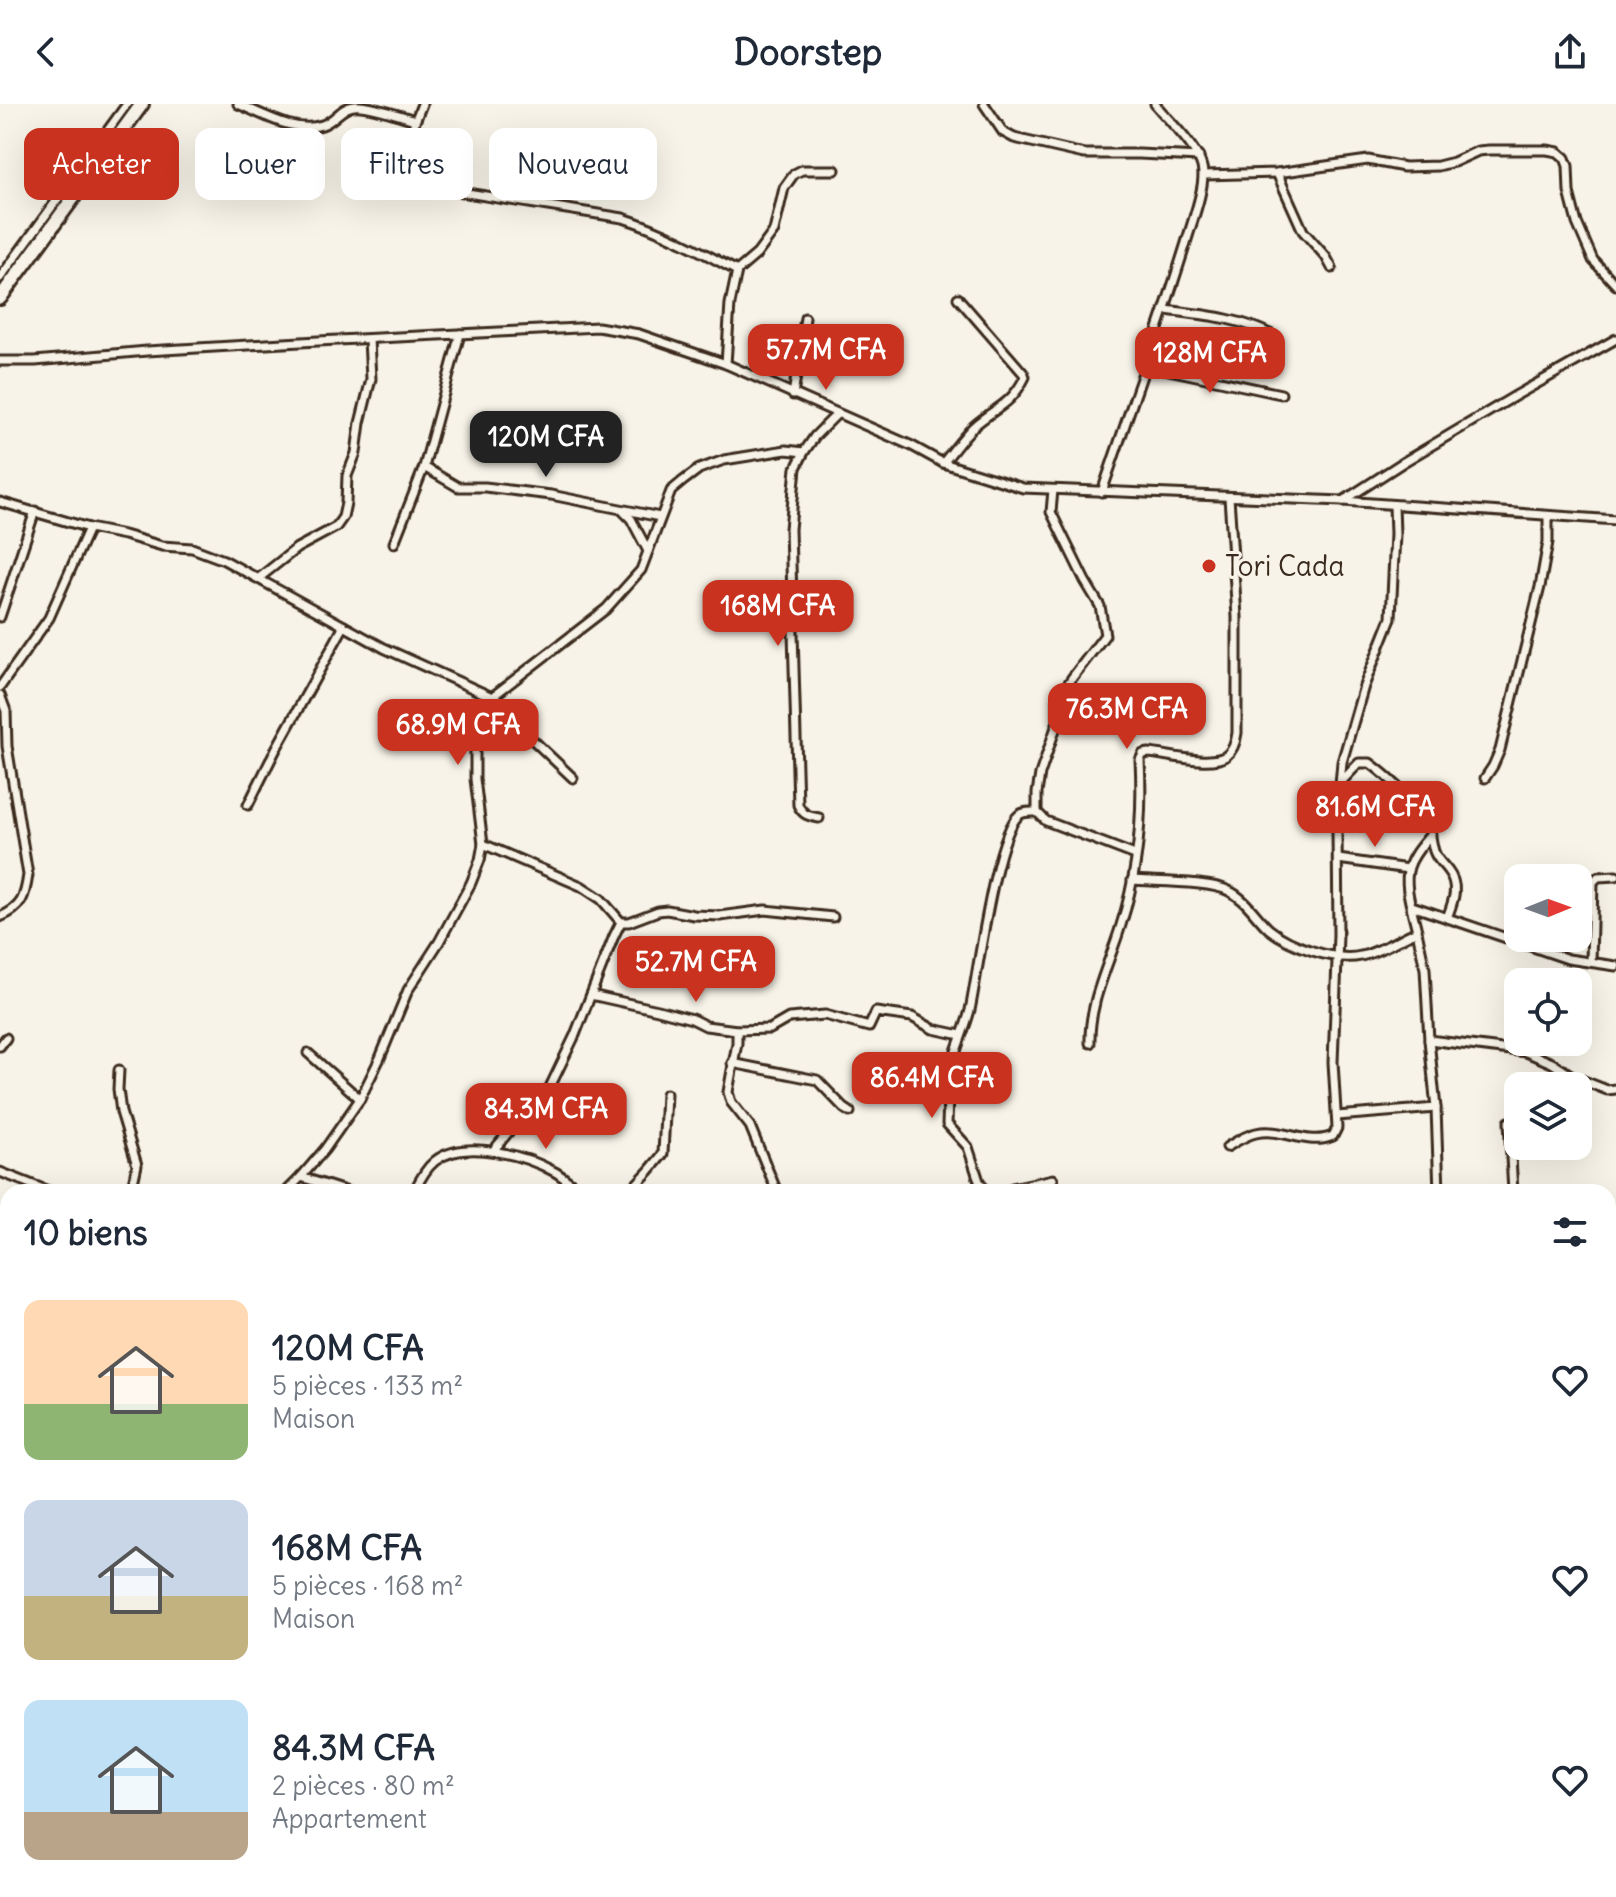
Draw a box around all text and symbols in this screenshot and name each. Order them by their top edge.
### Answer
icon: back [24,30,68,74]
text: Doorstep [734,30,882,75]
icon: share [1548,30,1592,74]
chip: Acheter [24,128,179,200]
chip: Louer [195,128,325,200]
chip: Filtres [341,128,473,200]
chip: Nouveau [489,128,657,200]
pin: 57.7M CFA [734,324,918,392]
pin: 128M CFA [1127,327,1293,395]
text: 57.7M CFA [766,333,886,366]
text: 128M CFA [1153,336,1267,369]
pin: 120M CFA [463,411,629,479]
text: 120M CFA [488,420,604,453]
place label: Tori Cada [1225,548,1344,584]
marker: Tori Cada [1200,557,1218,575]
pin: 168M CFA [695,580,861,648]
text: 168M CFA [721,589,835,622]
pin: 76.3M CFA [1035,683,1219,751]
text: 76.3M CFA [1066,692,1188,725]
pin: 68.9M CFA [366,699,550,767]
text: 68.9M CFA [396,708,520,741]
pin: 81.6M CFA [1283,781,1467,849]
text: 81.6M CFA [1315,790,1435,823]
north arrow [1504,864,1592,952]
map controls [1504,864,1592,1160]
pin: 52.7M CFA [604,936,788,1004]
text: 52.7M CFA [635,945,757,978]
button: locate [1504,968,1592,1056]
pin: 86.4M CFA [840,1052,1024,1120]
text: 86.4M CFA [870,1061,994,1094]
button: layers [1504,1072,1592,1160]
pin: 84.3M CFA [454,1083,638,1151]
text: 84.3M CFA [484,1092,608,1125]
icon: filters [1548,1210,1592,1254]
text: 10 biens [24,1211,148,1254]
text: 120M CFA [272,1326,424,1369]
icon: home [88,1332,184,1428]
icon: heart [1548,1358,1592,1402]
text: 5 pièces · 133 m² [272,1369,463,1402]
text: Maison [272,1402,355,1435]
text: 168M CFA [272,1526,422,1569]
icon: home [88,1532,184,1628]
icon: heart [1548,1558,1592,1602]
text: 5 pièces · 168 m² [272,1569,464,1602]
text: Maison [272,1602,355,1635]
text: 84.3M CFA [272,1726,435,1769]
icon: home [88,1732,184,1828]
icon: heart [1548,1758,1592,1802]
text: 2 pièces · 80 m² [272,1769,455,1802]
text: Appartement [272,1802,427,1835]

